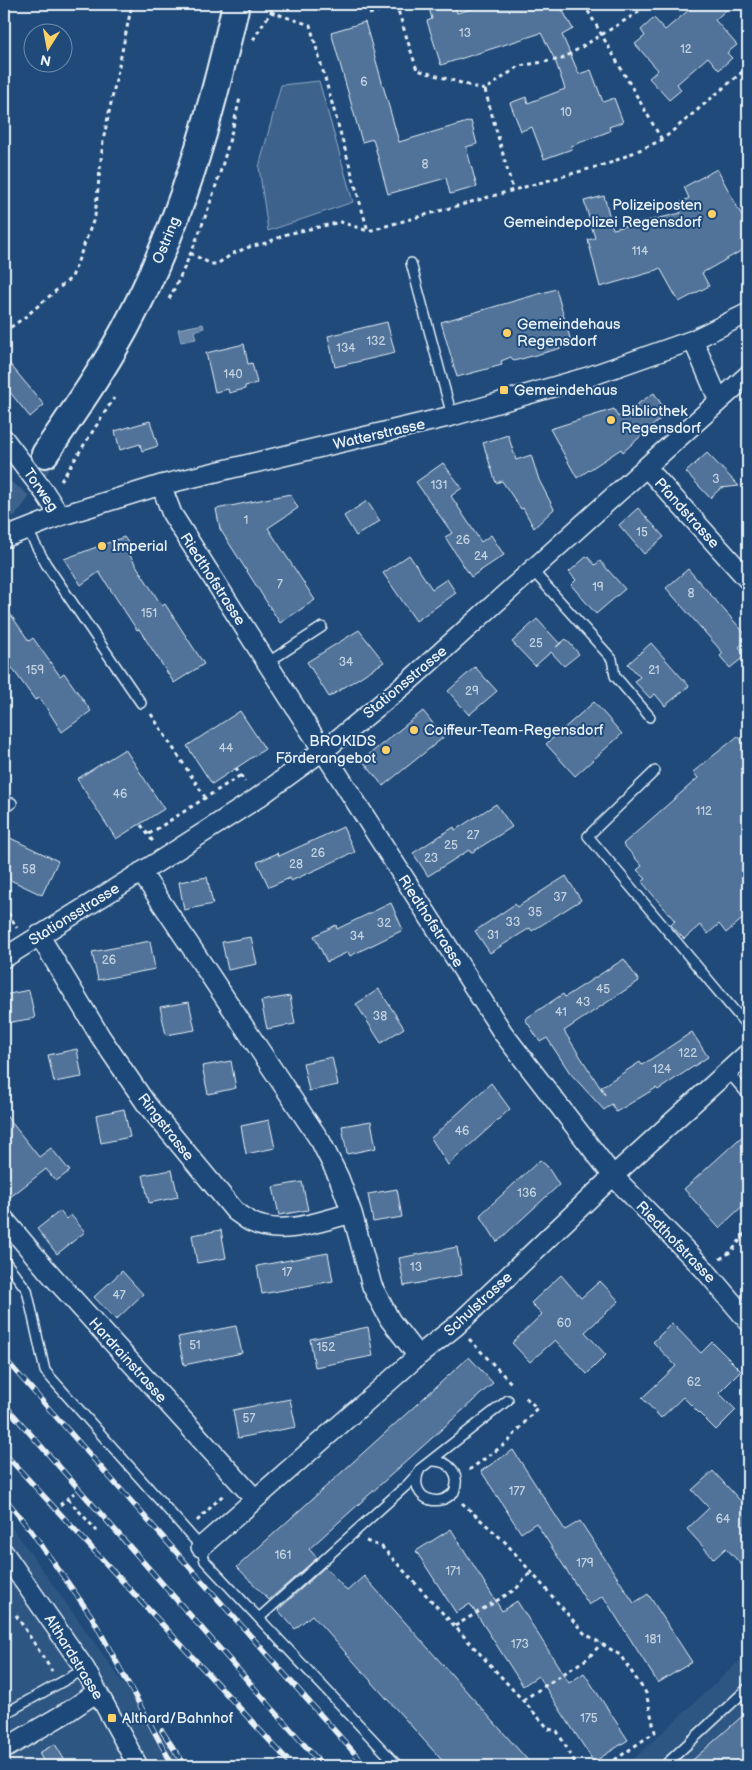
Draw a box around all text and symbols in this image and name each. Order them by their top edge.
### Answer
north arrow [22,22,72,72]
house number: 13 [459,26,471,41]
house number: 12 [680,42,692,57]
text: N [39,51,52,70]
house number: 6 [360,75,368,90]
house number: 10 [560,105,572,120]
house number: 8 [422,157,429,172]
place label: Polizeiposten Gemeindepolizei Regensdorf [503,196,702,232]
marker: Polizeiposten Gemeindepolizei Regensdorf [706,208,718,220]
street label: Ostring [148,214,185,267]
house number: 114 [632,244,649,259]
place label: Gemeindehaus Regensdorf [517,315,621,351]
marker: Gemeindehaus Regensdorf [501,327,513,339]
house number: 132 [366,334,386,349]
house number: 134 [336,341,356,356]
house number: 140 [223,367,243,382]
place label: Gemeindehaus [514,381,618,400]
marker: Gemeindehaus [498,384,510,396]
place label: Bibliothek Regensdorf [621,402,702,438]
marker: Bibliothek Regensdorf [605,414,617,426]
street label: Watterstrasse [331,415,427,454]
street label: Torweg [19,465,62,516]
house number: 3 [712,472,720,487]
street label: Pfandstrasse [650,474,723,553]
house number: 131 [431,478,447,493]
house number: 1 [244,513,248,528]
house number: 15 [636,525,648,540]
street label: Riedthofstrasse [176,529,250,629]
house number: 26 [456,533,470,548]
place label: Imperial [112,537,167,556]
marker: Imperial [96,540,108,552]
house number: 24 [474,549,489,564]
house number: 7 [277,577,283,592]
house number: 19 [592,580,604,595]
house number: 8 [688,586,695,601]
house number: 151 [141,606,157,621]
house number: 25 [529,636,543,651]
street label: Stationsstrasse [360,642,451,723]
house number: 34 [339,655,354,670]
house number: 159 [26,663,44,678]
house number: 21 [648,663,660,678]
house number: 29 [465,684,479,699]
place label: Coiffeur-Team-Regensdorf [424,721,604,740]
marker: Coiffeur-Team-Regensdorf [408,724,420,736]
place label: BROKIDS Förderangebot [275,732,376,768]
house number: 44 [219,741,234,756]
marker: BROKIDS Förderangebot [380,744,392,756]
house number: 46 [113,787,127,802]
house number: 112 [696,804,712,819]
house number: 27 [467,828,480,843]
house number: 25 [444,838,458,853]
house number: 26 [311,846,325,861]
house number: 23 [424,851,438,866]
house number: 28 [289,857,303,872]
house number: 58 [22,862,36,877]
street label: Riedthofstrasse [394,871,468,971]
street label: Stationsstrasse [25,879,123,950]
house number: 37 [553,890,567,905]
house number: 35 [528,905,542,920]
house number: 33 [506,915,520,930]
house number: 32 [377,916,391,931]
house number: 31 [487,928,499,943]
house number: 34 [350,929,365,944]
house number: 26 [102,953,116,968]
house number: 45 [596,982,610,997]
house number: 43 [576,995,590,1010]
house number: 41 [555,1005,567,1020]
house number: 38 [373,1009,387,1024]
house number: 122 [679,1046,697,1061]
house number: 124 [653,1062,672,1077]
street label: Ringstrasse [133,1090,198,1165]
house number: 46 [455,1124,469,1139]
house number: 136 [517,1186,537,1201]
street label: Riedthofstrasse [632,1197,720,1287]
house number: 13 [410,1260,422,1275]
house number: 17 [282,1265,292,1280]
street label: Schulstrasse [440,1268,516,1341]
house number: 47 [112,1288,126,1303]
street label: Hardrainstrasse [84,1314,171,1407]
house number: 60 [557,1316,571,1331]
house number: 51 [189,1338,201,1353]
house number: 152 [317,1340,335,1355]
house number: 62 [687,1375,701,1390]
house number: 57 [243,1411,255,1426]
house number: 177 [509,1484,525,1499]
house number: 64 [716,1512,731,1527]
house number: 161 [275,1548,291,1563]
house number: 179 [576,1556,594,1571]
house number: 171 [445,1564,461,1579]
street label: Althardstrasse [40,1611,107,1704]
house number: 181 [645,1632,661,1647]
house number: 173 [511,1637,529,1652]
place label: Althard/Bahnhof [122,1709,234,1728]
house number: 175 [580,1711,598,1726]
marker: Althard/Bahnhof [106,1712,118,1724]

